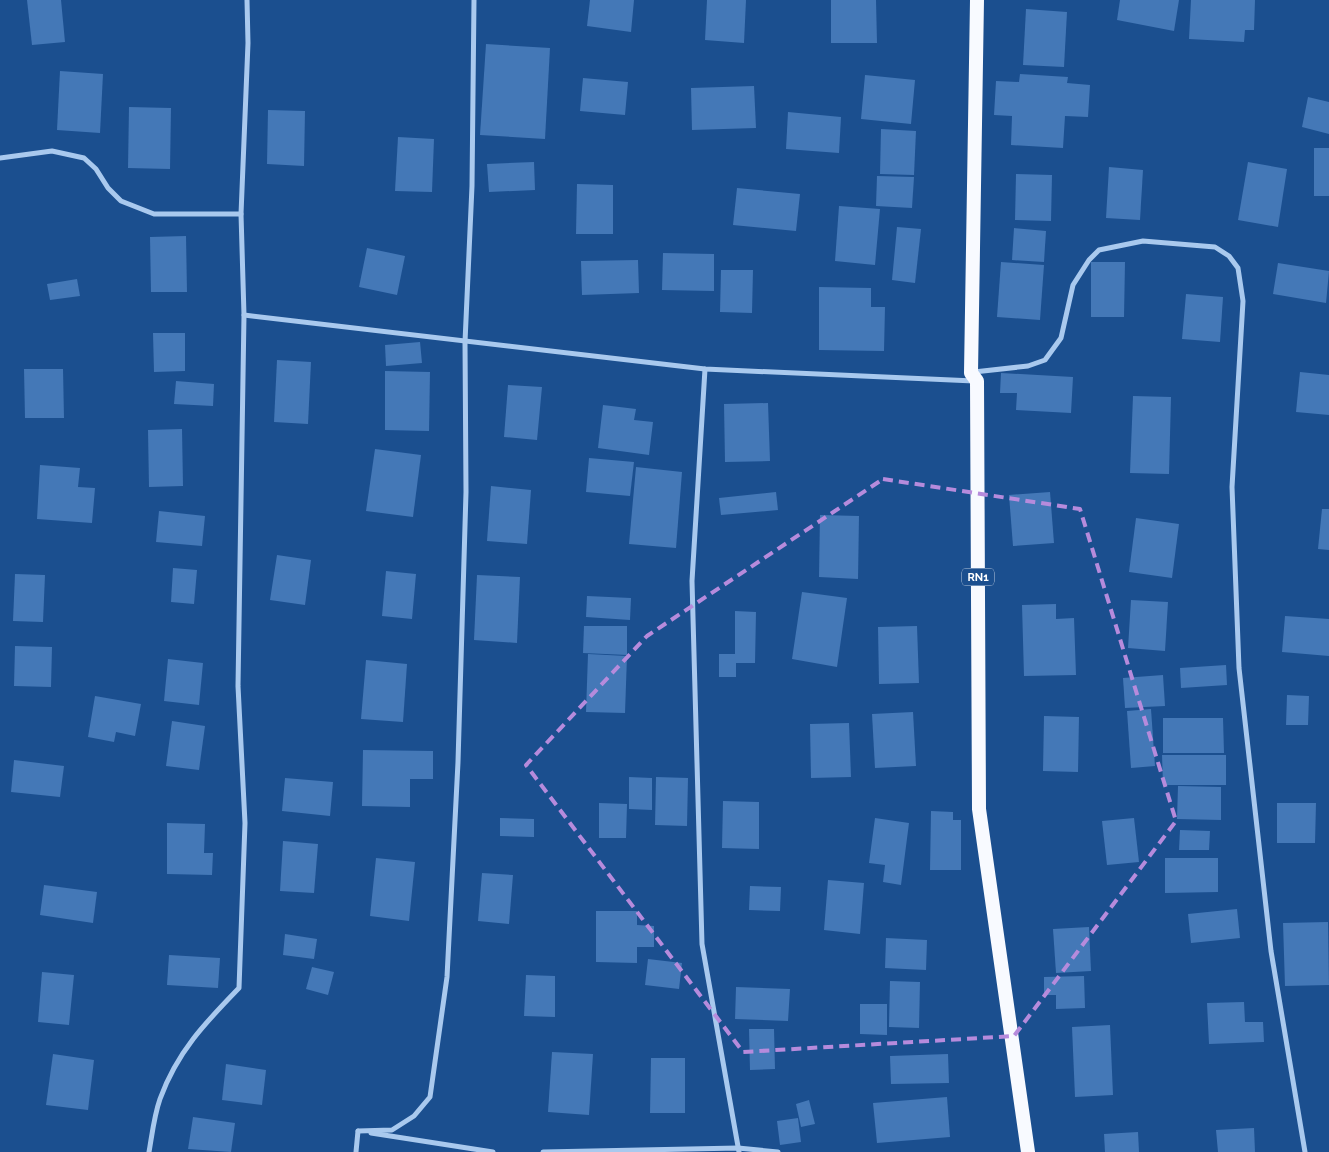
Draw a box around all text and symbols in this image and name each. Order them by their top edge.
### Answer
road number: RN1 [962,568,994,586]

